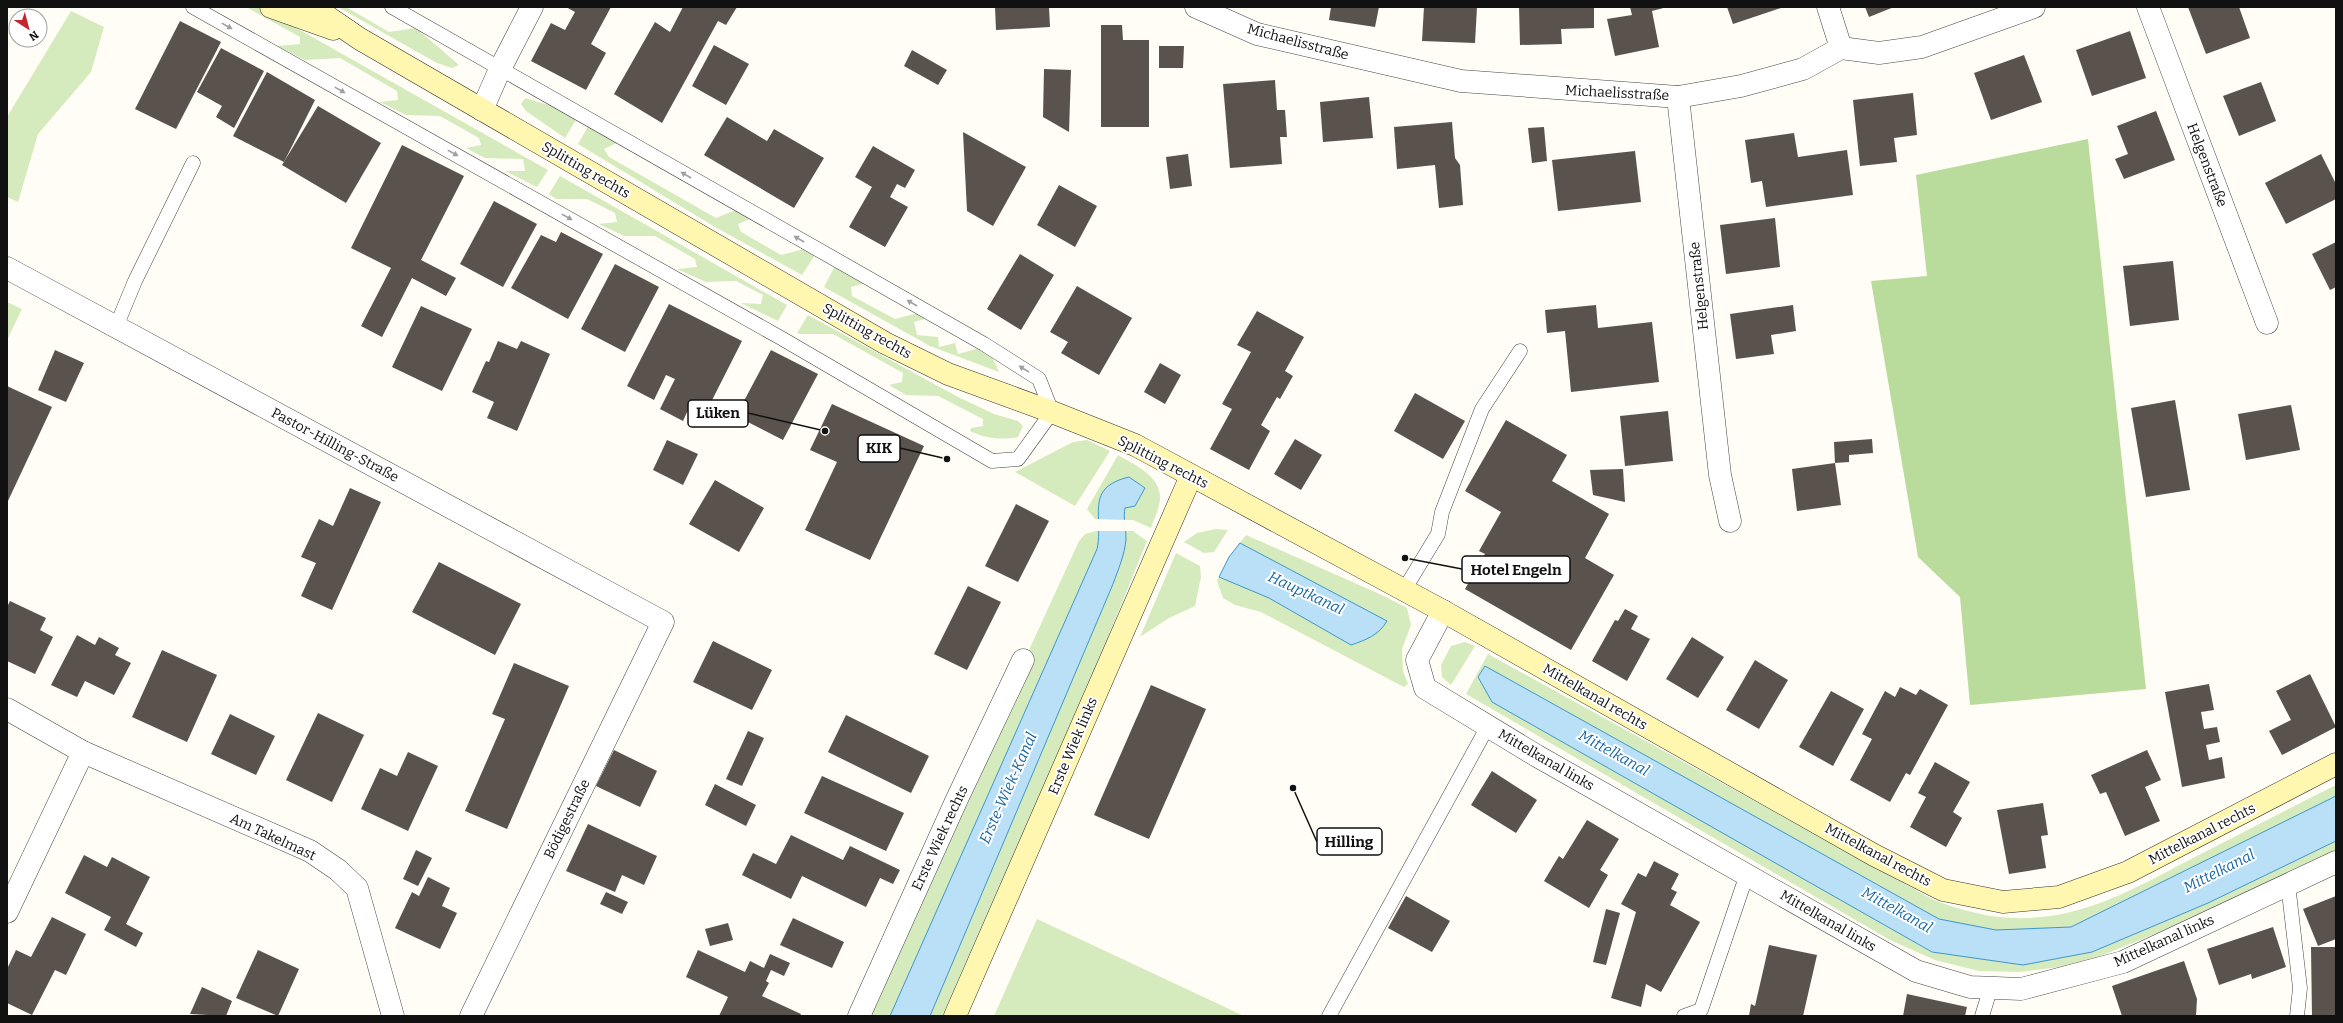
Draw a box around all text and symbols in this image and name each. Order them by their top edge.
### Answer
north arrow [8,8,48,48]
street label: Michaelisstraße [1245,20,1351,64]
one-way arrow [221,23,233,30]
text: N [26,28,41,44]
street label: Michaelisstraße [1564,82,1670,104]
one-way arrow [334,86,346,93]
street label: Helgenstraße [2183,121,2231,209]
street label: Splitting rechts [539,138,633,202]
one-way arrow [447,150,459,157]
one-way arrow [680,171,692,178]
one-way arrow [561,214,573,221]
one-way arrow [793,235,805,242]
street label: Helgenstraße [1686,241,1712,331]
street label: Splitting rechts [820,300,914,362]
one-way arrow [906,300,918,307]
one-way arrow [1018,366,1030,373]
callout: Lüken [688,400,748,427]
street label: Pastor-Hilling-Straße [268,404,402,486]
text: Lüken [696,404,740,422]
street label: Splitting rechts [1115,432,1211,492]
callout: KIK [858,435,900,462]
text: KIK [866,439,893,457]
callout: Hotel Engeln [1462,556,1570,583]
text: Hotel Engeln [1470,561,1562,579]
water label: Hauptkanal [1265,568,1347,618]
street label: Mittelkanal rechts [1540,660,1650,734]
street label: Erste Wiek links [1045,695,1101,797]
street label: Mittelkanal links [1495,726,1597,794]
water label: Mittelkanal [1576,726,1652,780]
water label: Erste-Wiek-Kanal [975,730,1041,846]
street label: Bödigestraße [540,776,594,862]
street label: Erste Wiek rechts [908,783,972,893]
street label: Mittelkanal rechts [2146,800,2258,868]
street label: Am Takelmast [227,810,319,864]
street label: Mittelkanal rechts [1822,820,1934,890]
callout: Hilling [1317,828,1382,855]
text: Hilling [1325,833,1374,851]
water label: Mittelkanal [2180,845,2258,897]
water label: Mittelkanal [1859,883,1935,937]
street label: Mittelkanal links [1777,887,1879,955]
street label: Mittelkanal links [2111,911,2217,971]

